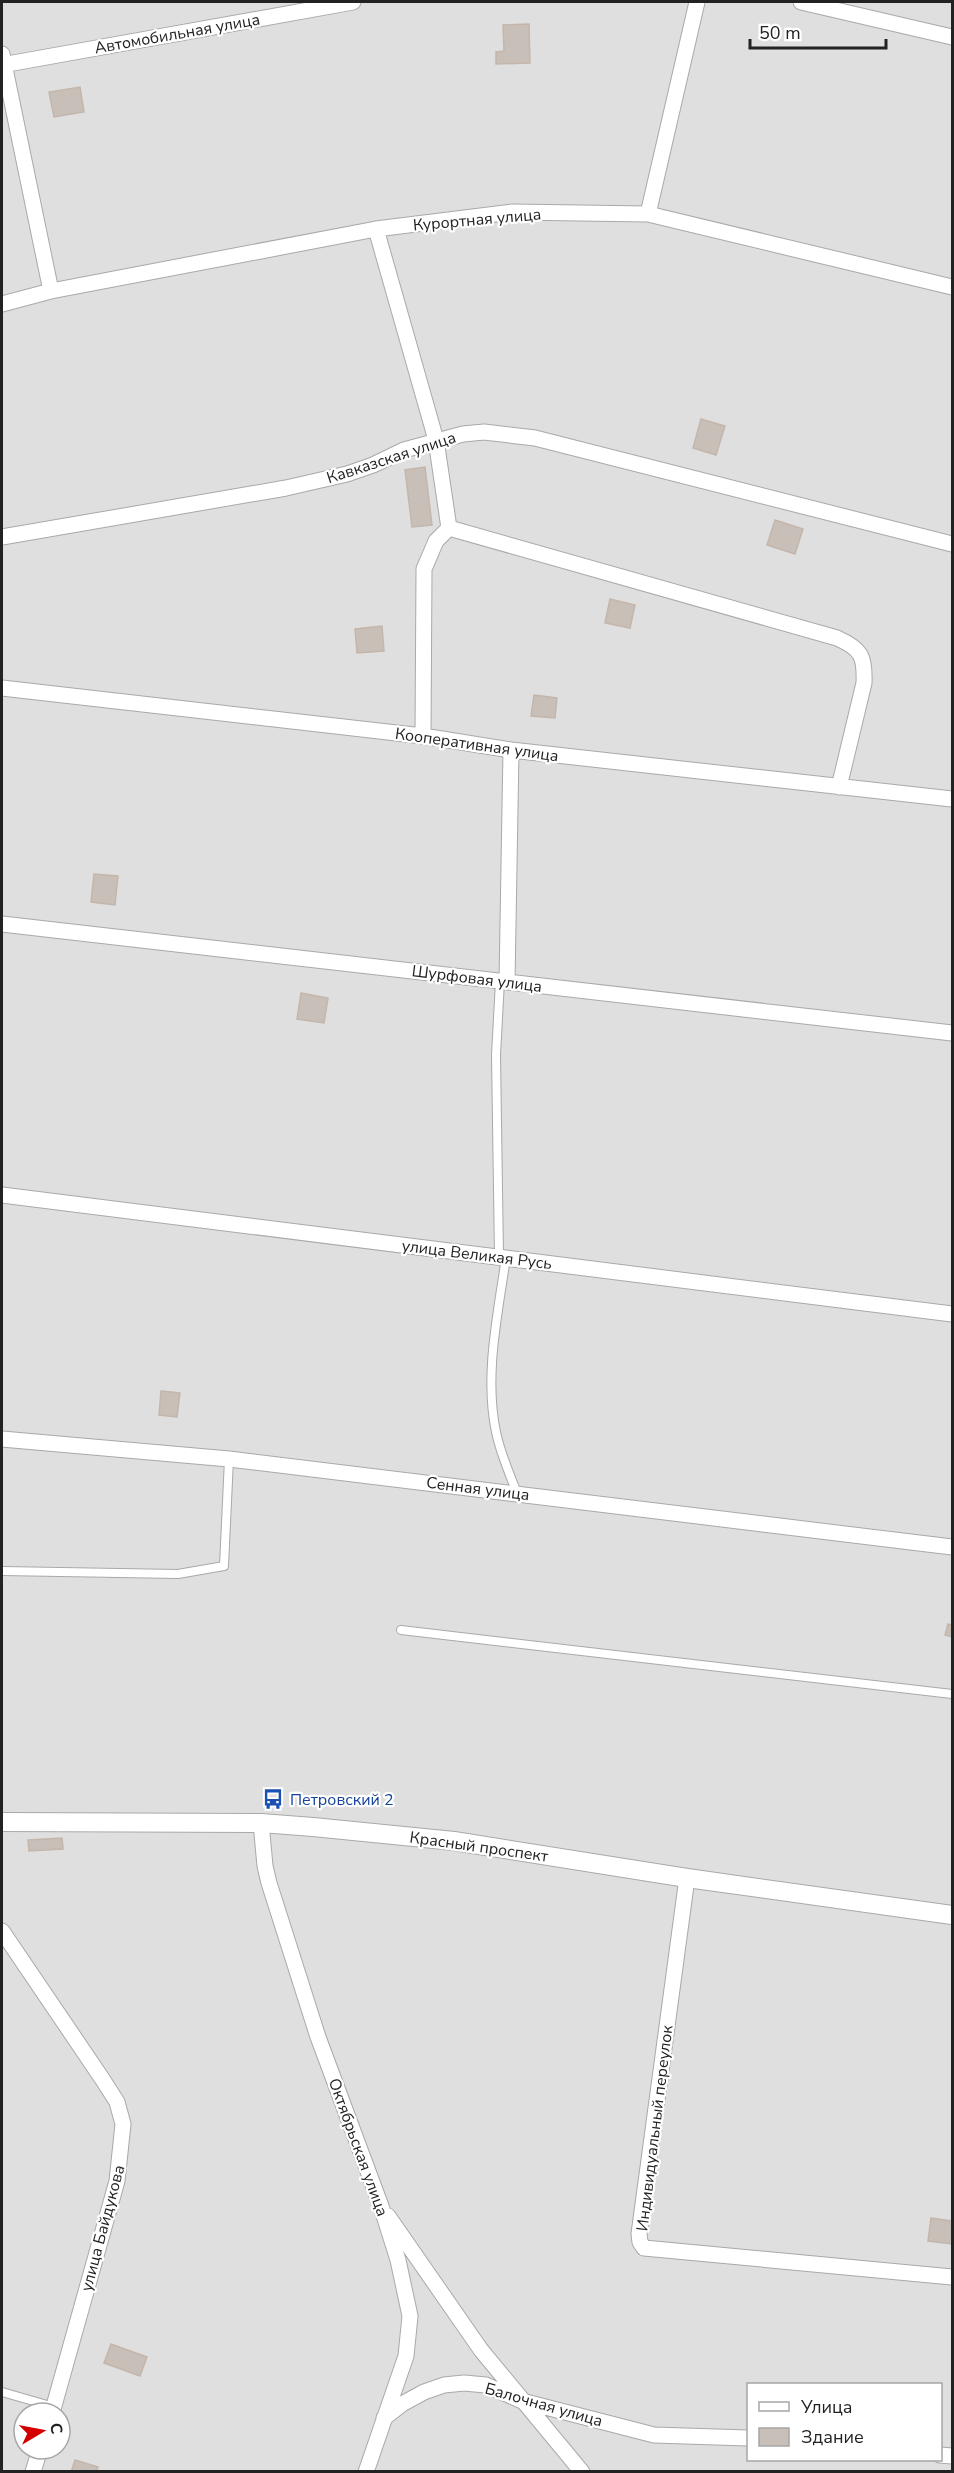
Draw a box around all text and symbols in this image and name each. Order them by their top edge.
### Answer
street label: Автомобильная улица [93,9,262,59]
scale bar [750,12,886,50]
text: 50 m [759,21,801,45]
street label: Курортная улица [412,203,542,237]
street label: Кавказская улица [324,427,459,489]
street label: Кооперативная улица [394,723,560,767]
street label: Шурфовая улица [410,960,543,998]
street label: улица Великая Русь [401,1235,553,1275]
street label: Сенная улица [425,1472,531,1506]
bus stop icon: Петровский 2 [261,1787,285,1811]
place label: Петровский 2 [290,1789,394,1811]
street label: Красный проспект [408,1826,550,1868]
street label: Индивидуальный переулок [631,2023,679,2232]
street label: Октябрьская улица [323,2075,393,2219]
street label: улица Байдукова [76,2163,130,2294]
street label: Балочная улица [482,2378,605,2432]
legend [747,2383,942,2461]
text: Улица [800,2395,852,2419]
north arrow [12,2401,72,2461]
text: С [44,2421,68,2436]
text: Здание [801,2425,864,2449]

